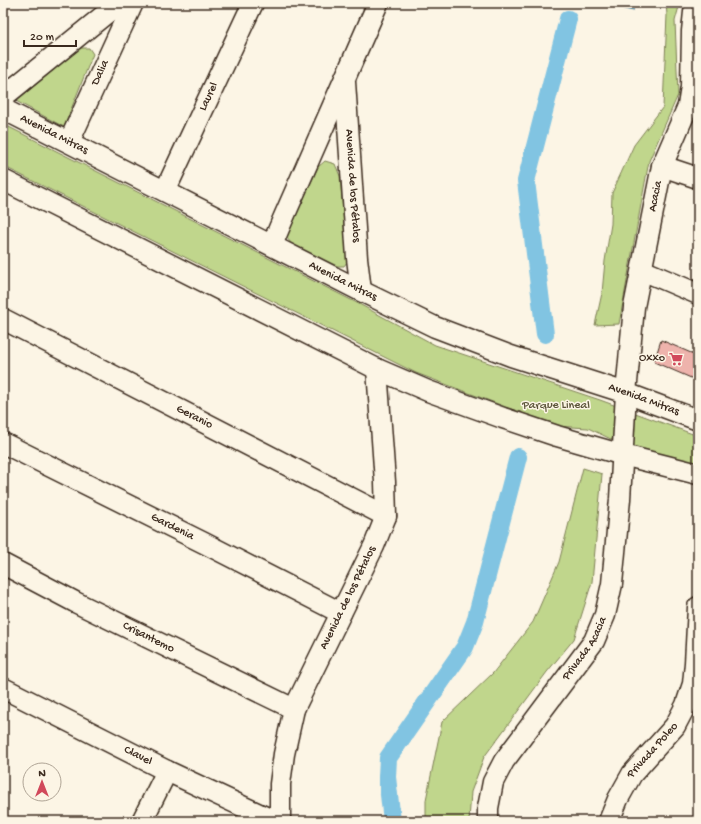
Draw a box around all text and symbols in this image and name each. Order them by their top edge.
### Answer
scale bar [24,22,76,48]
text: 20 m [30,31,55,45]
street label: Dalia [88,58,113,89]
street label: Laurel [196,80,222,113]
street label: Avenida Mitras [17,112,91,158]
street label: Avenida de los Pétalos [341,129,363,243]
street label: Acacia [646,179,666,213]
street label: Avenida Mitras [306,259,380,305]
supermarket icon: Oxxo [668,351,684,367]
place label: Oxxo [639,352,665,366]
street label: Avenida Mitras [606,381,682,420]
park label: Parque Lineal [521,399,590,413]
street label: Geranio [174,402,215,433]
street label: Gardenia [148,511,197,544]
street label: Avenida de los Pétalos [317,544,380,652]
street label: Privada Acacia [559,615,610,684]
street label: Crisantemo [120,619,177,656]
street label: Privada Poleo [624,720,682,781]
street label: Clavel [121,743,155,769]
north arrow [22,762,62,802]
text: N [38,768,46,780]

